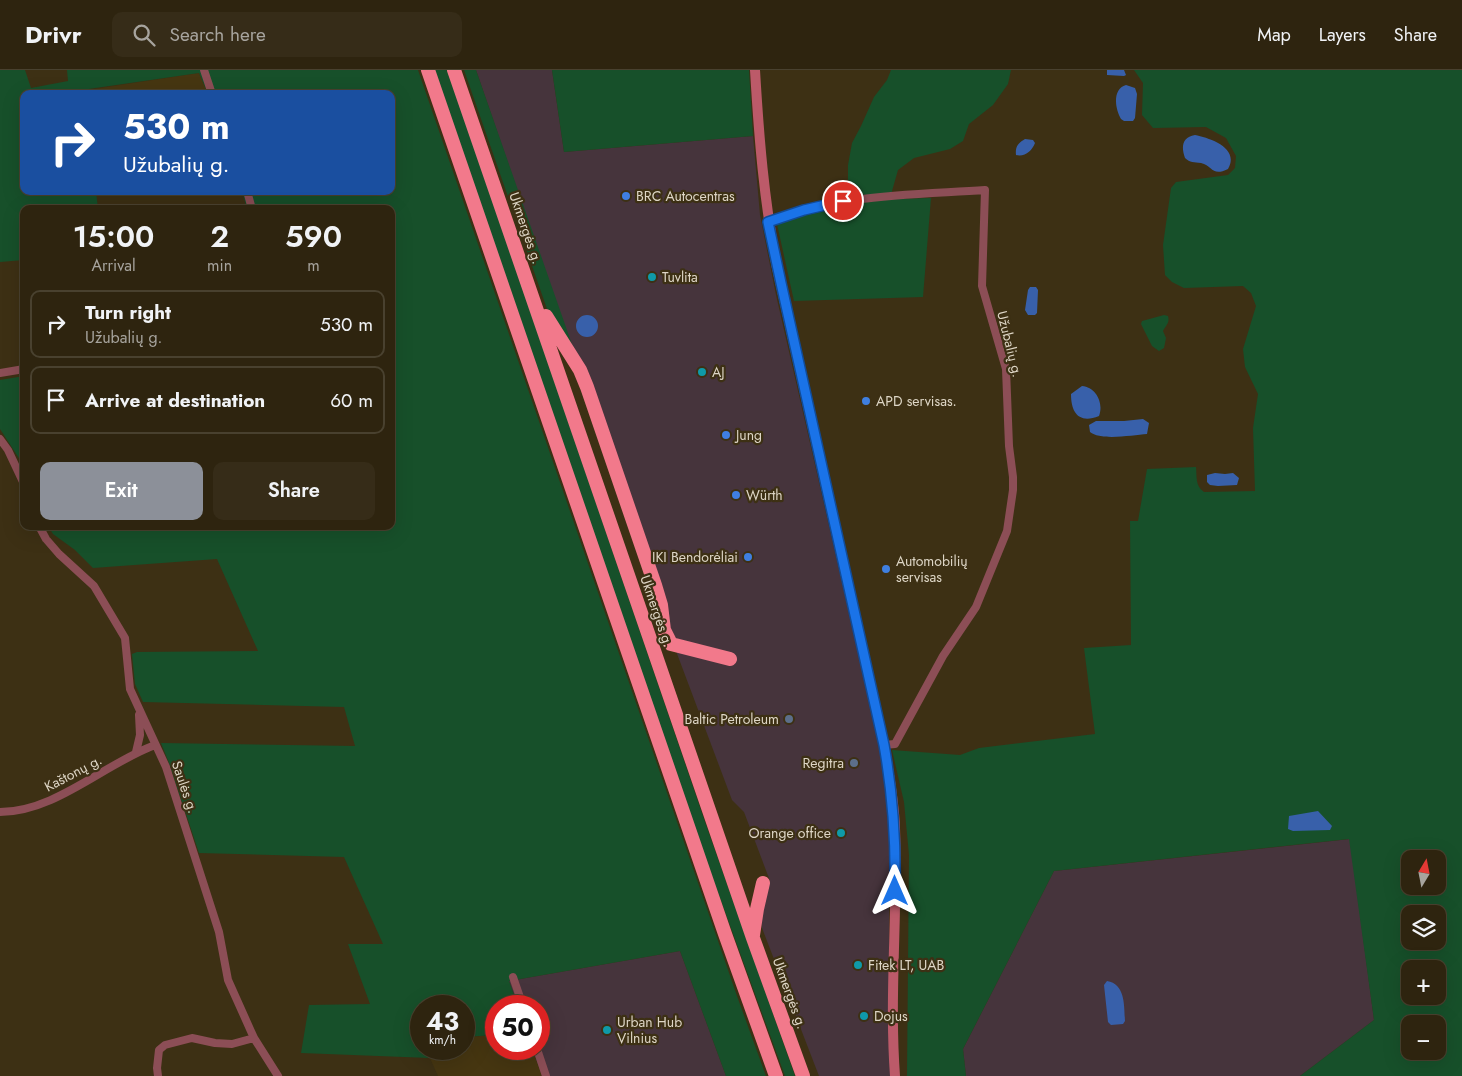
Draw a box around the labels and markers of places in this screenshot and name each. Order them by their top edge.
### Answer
pin [822,180,864,222]
place label: BRC Autocentras [636,186,735,206]
marker: BRC Autocentras [620,190,632,202]
place label: Tuvlita [662,267,698,287]
marker: Tuvlita [646,271,658,283]
place label: AJ [712,362,725,382]
marker: AJ [696,366,708,378]
place label: APD servisas. [876,391,957,411]
marker: APD servisas. [860,395,872,407]
place label: Jung [734,425,762,445]
marker: Jung [720,429,732,441]
place label: Würth [746,485,783,505]
marker: Würth [730,489,742,501]
place label: IKI Bendorėliai [652,547,738,567]
marker: IKI Bendorėliai [742,551,754,563]
place label: Automobilių servisas [896,551,968,587]
marker: Automobilių servisas [880,563,892,575]
place label: Baltic Petroleum [685,709,779,729]
marker: Baltic Petroleum [783,713,795,725]
place label: Regitra [802,753,844,773]
marker: Regitra [848,757,860,769]
place label: Orange office [748,823,831,843]
marker: Orange office [835,827,847,839]
place label: Fitek LT, UAB [868,955,945,975]
marker: Fitek LT, UAB [852,959,864,971]
place label: Dojus [874,1006,908,1026]
marker: Dojus [858,1010,870,1022]
place label: Urban Hub Vilnius [617,1012,682,1048]
marker: Urban Hub Vilnius [601,1024,613,1036]

